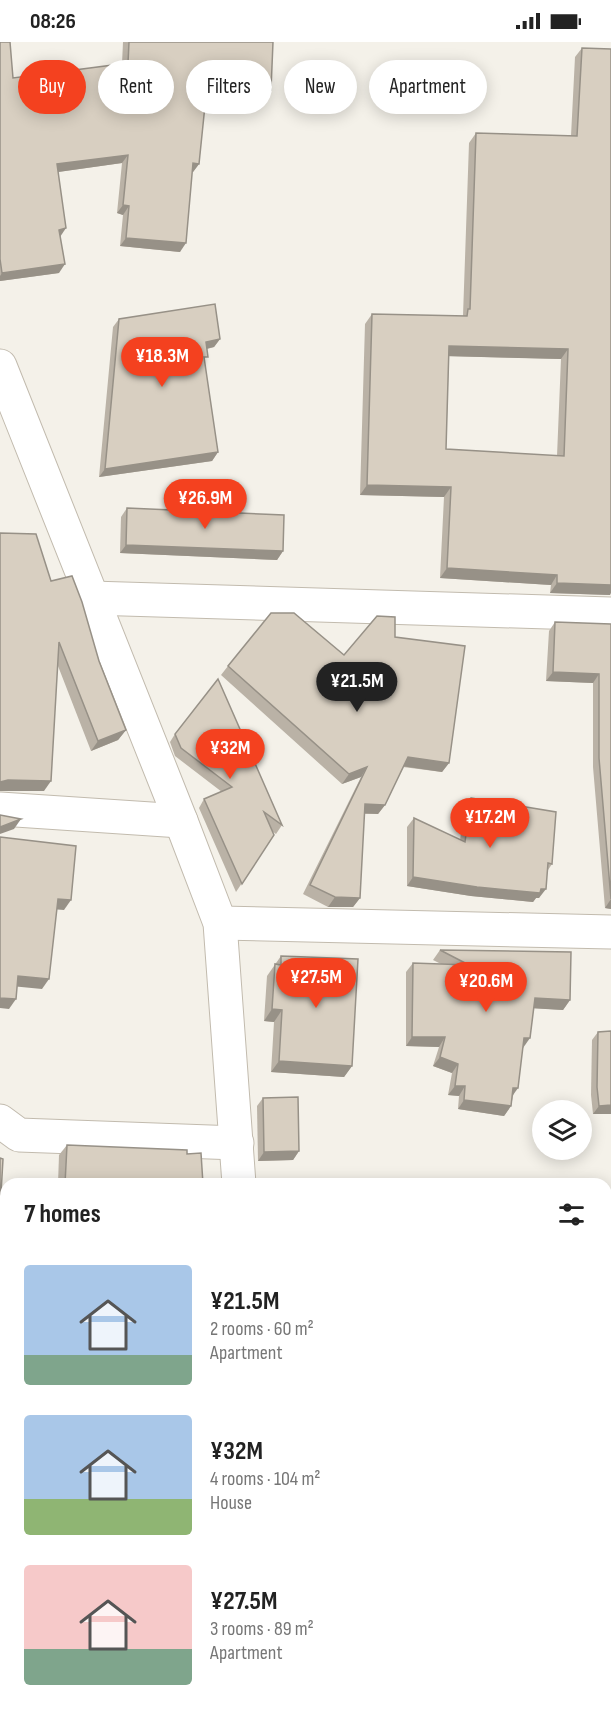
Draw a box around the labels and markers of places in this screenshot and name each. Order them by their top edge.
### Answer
pin: ¥18.3M [113,337,211,388]
pin: ¥26.9M [156,479,254,530]
pin: ¥21.5M [308,662,406,713]
pin: ¥32M [194,729,266,780]
pin: ¥17.2M [441,798,539,849]
pin: ¥27.5M [267,958,365,1009]
pin: ¥20.6M [437,962,535,1013]

